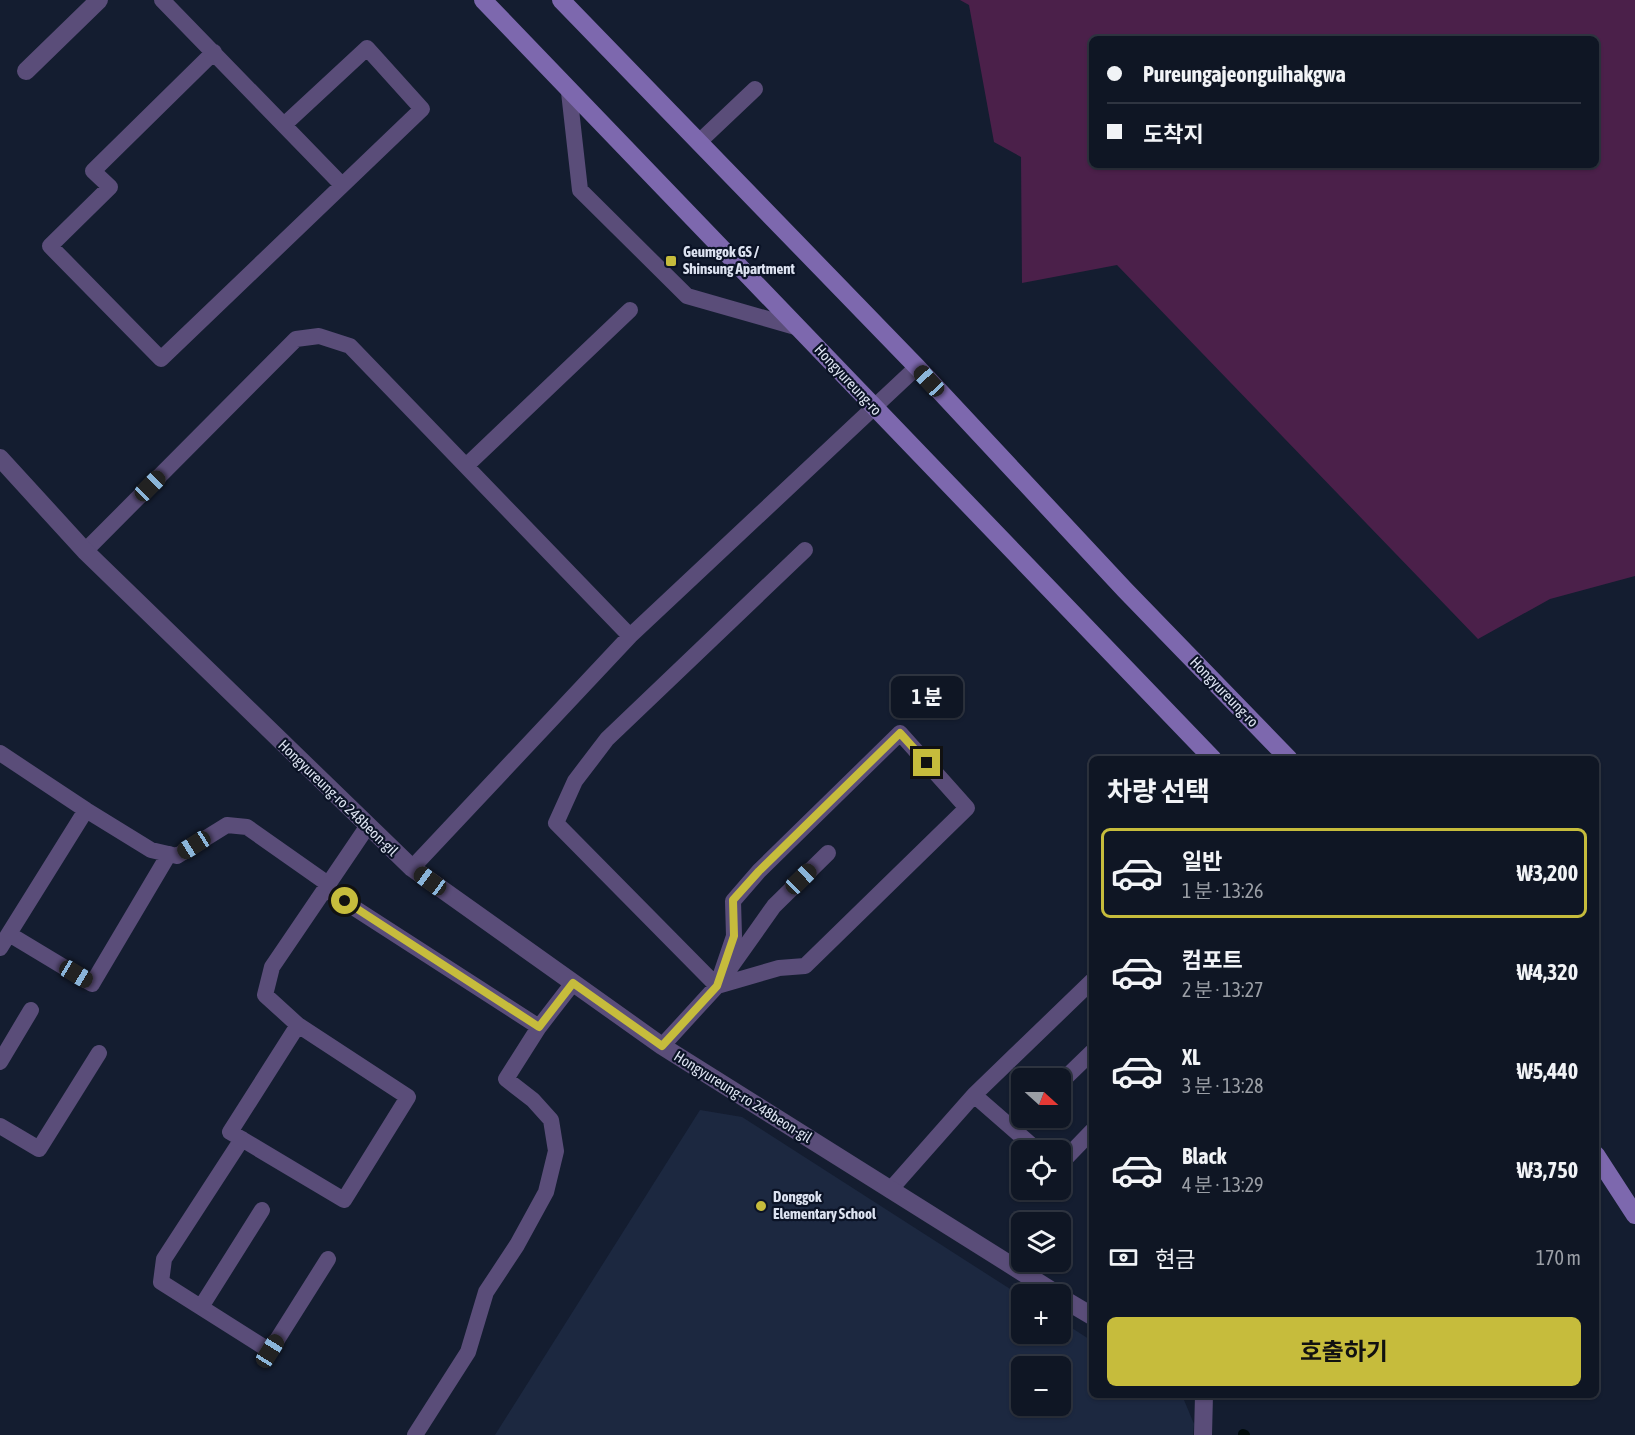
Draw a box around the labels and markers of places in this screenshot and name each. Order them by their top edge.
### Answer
place label: Geumgok GS / Shinsung Apartment [683,243,796,277]
marker: Geumgok GS / Shinsung Apartment [664,254,678,268]
place label: Donggok Elementary School [773,1188,877,1222]
marker: Donggok Elementary School [754,1199,768,1213]

